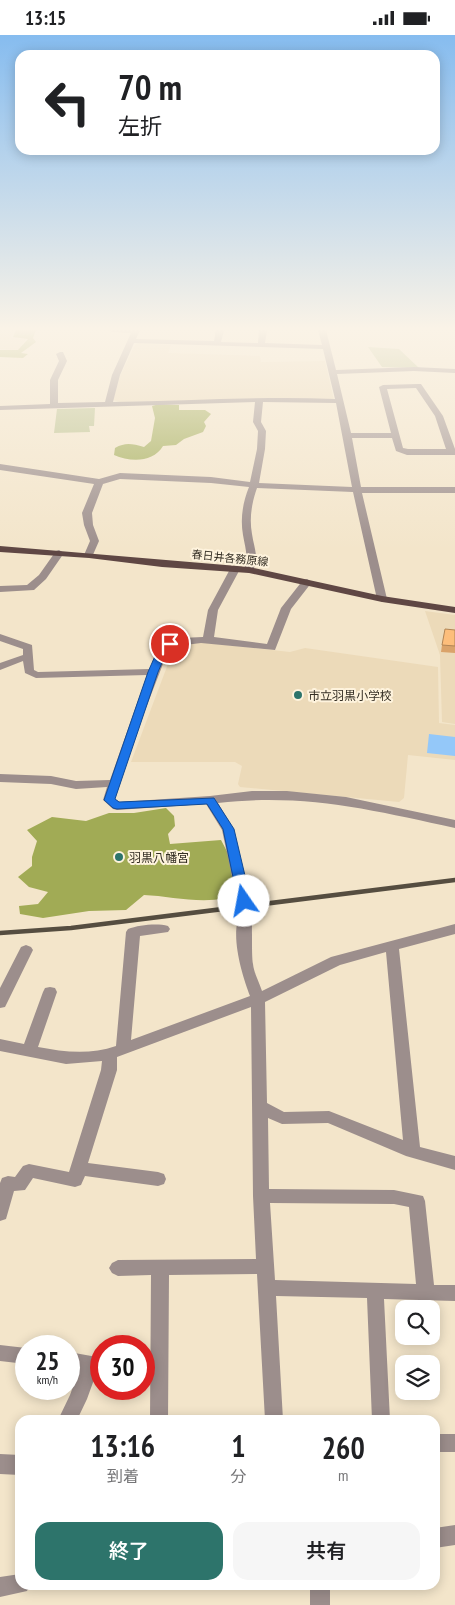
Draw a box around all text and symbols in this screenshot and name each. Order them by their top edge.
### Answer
text: 13:15 [25,6,66,30]
text: 70 m [118,64,182,110]
icon: left [35,70,100,135]
text: 左折 [118,112,162,140]
street label: 春日井各務原線 [191,547,269,569]
pin [149,623,191,665]
icon: arrive [156,630,184,658]
place label: 市立羽黒小学校 [308,688,392,703]
marker: 市立羽黒小学校 [292,689,304,701]
place label: 羽黒八幡宮 [129,850,189,865]
marker: 羽黒八幡宮 [113,851,125,863]
position arrow [217,874,269,926]
map controls [395,1300,440,1400]
button: search [395,1300,440,1345]
speed limit sign: 30 [90,1335,155,1400]
text: 25 [36,1345,59,1377]
button: layers [395,1355,440,1400]
text: km/h [37,1372,58,1387]
text: 13:16 [90,1426,155,1465]
text: 1 [231,1426,246,1465]
text: 260 [322,1428,365,1467]
text: m [338,1465,348,1485]
text: 到着 [107,1466,139,1486]
text: 分 [230,1466,246,1486]
button: 終了 [35,1522,223,1580]
button: 共有 [233,1522,420,1580]

